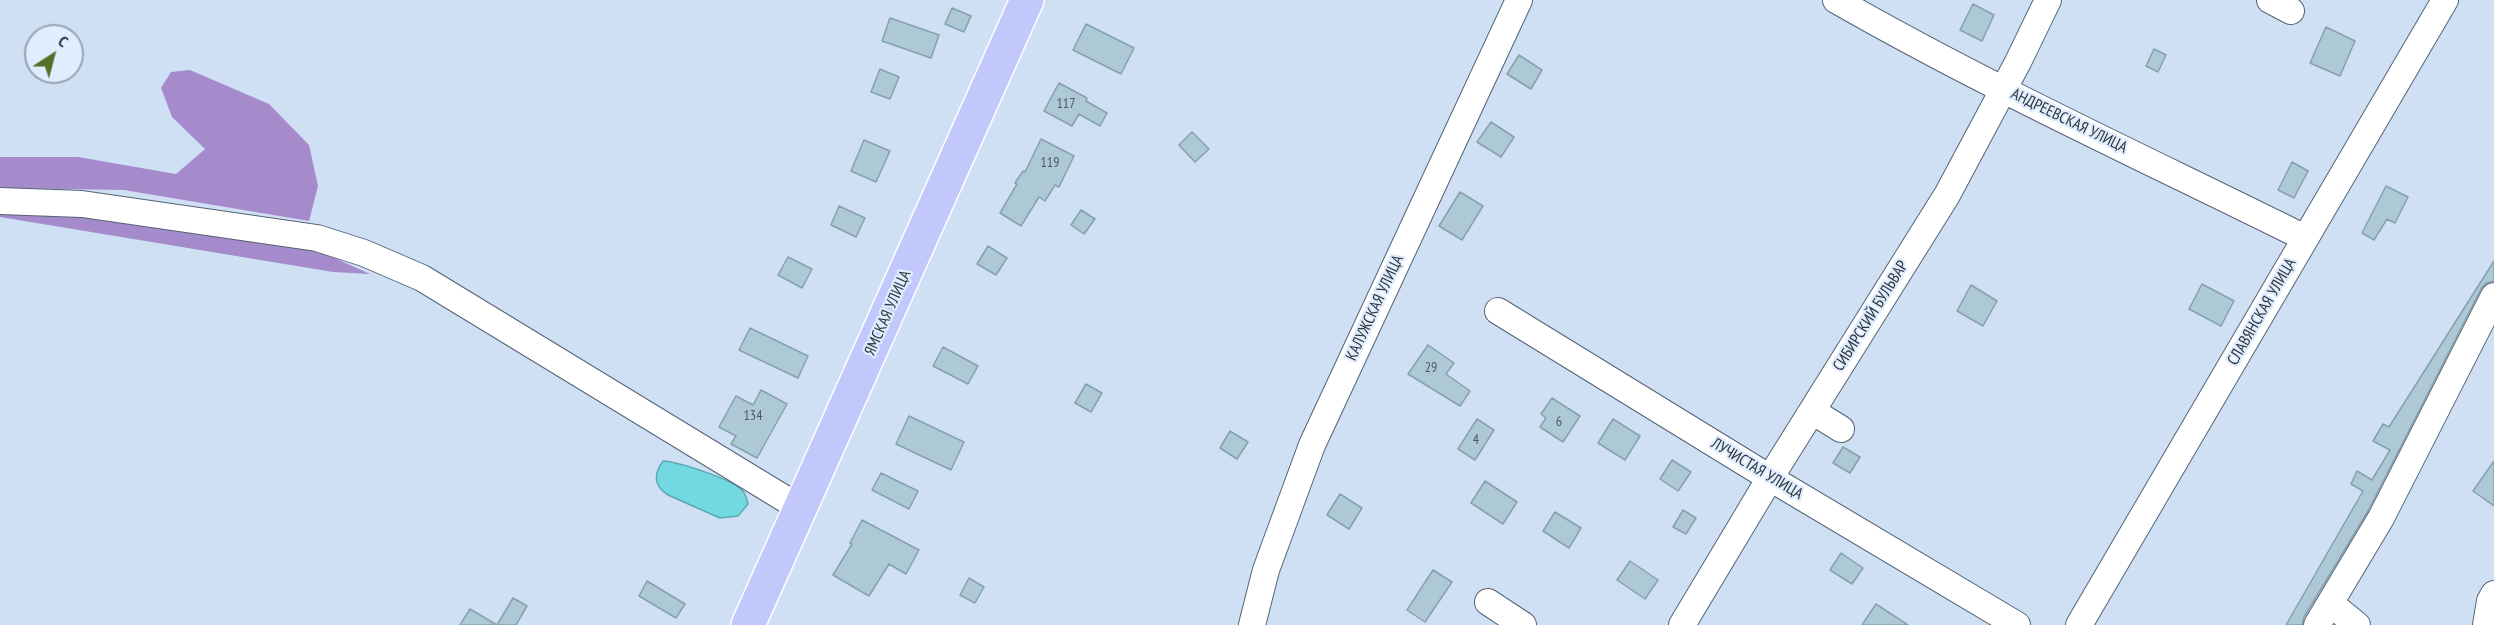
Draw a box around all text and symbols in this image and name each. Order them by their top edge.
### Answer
north arrow [24,24,84,84]
text: С [55,31,72,51]
street label: АНДРЕЕВСКАЯ УЛИЦА [2008,85,2130,157]
house number: 117 [1057,96,1075,112]
house number: 119 [1041,155,1059,171]
street label: КАЛУЖСКАЯ УЛИЦА [1342,252,1408,364]
street label: СЛАВЯНСКАЯ УЛИЦА [2224,255,2300,369]
street label: СИБИРСКИЙ БУЛЬВАР [1829,257,1913,375]
street label: ЯМСКАЯ УЛИЦА [861,267,915,359]
house number: 29 [1425,360,1437,376]
house number: 134 [744,408,762,424]
house number: 6 [1556,414,1562,430]
house number: 4 [1473,432,1479,448]
street label: ЛУЧИСТАЯ УЛИЦА [1708,434,1806,504]

